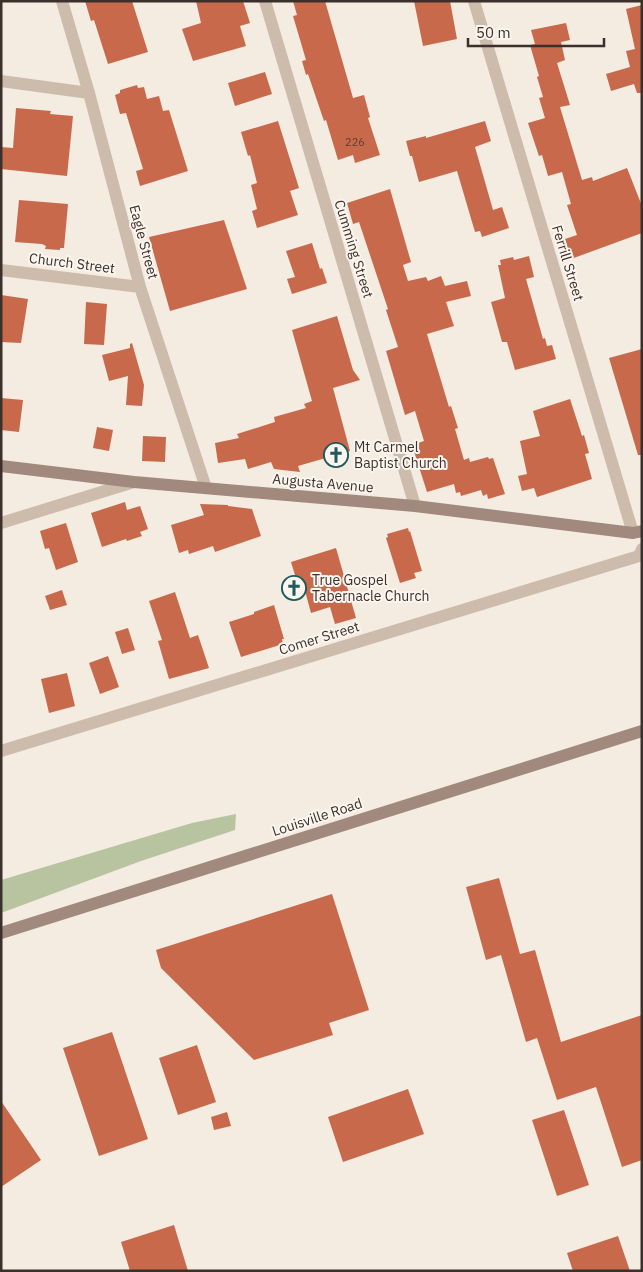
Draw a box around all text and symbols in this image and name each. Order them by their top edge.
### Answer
scale bar [468,15,604,47]
text: 50 m [476,23,511,42]
house number: 226 [345,135,365,149]
street label: Cumming Street [331,198,377,300]
street label: Eagle Street [125,203,163,281]
street label: Ferrill Street [548,223,588,303]
street label: Church Street [28,249,116,277]
place label: Mt Carmel Baptist Church [354,438,447,472]
church icon: Mt Carmel Baptist Church [323,442,349,468]
street label: Augusta Avenue [272,470,375,496]
place label: True Gospel Tabernacle Church [312,571,429,605]
church icon: True Gospel Tabernacle Church [281,575,307,601]
street label: Comer Street [277,617,362,659]
street label: Louisville Road [270,794,364,840]

